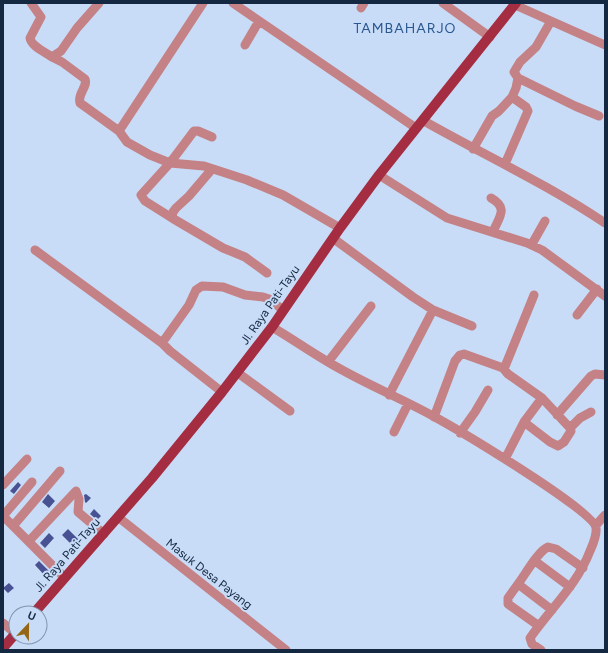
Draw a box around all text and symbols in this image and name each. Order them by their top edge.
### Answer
district label: TAMBAHARJO [354,20,456,37]
street label: Jl. Raya Pati-Tayu [238,263,302,347]
street label: Jl. Raya Pati-Tayu [31,515,103,595]
street label: Masuk Desa Payang [163,536,255,612]
north arrow [8,605,48,645]
text: U [26,609,38,624]

